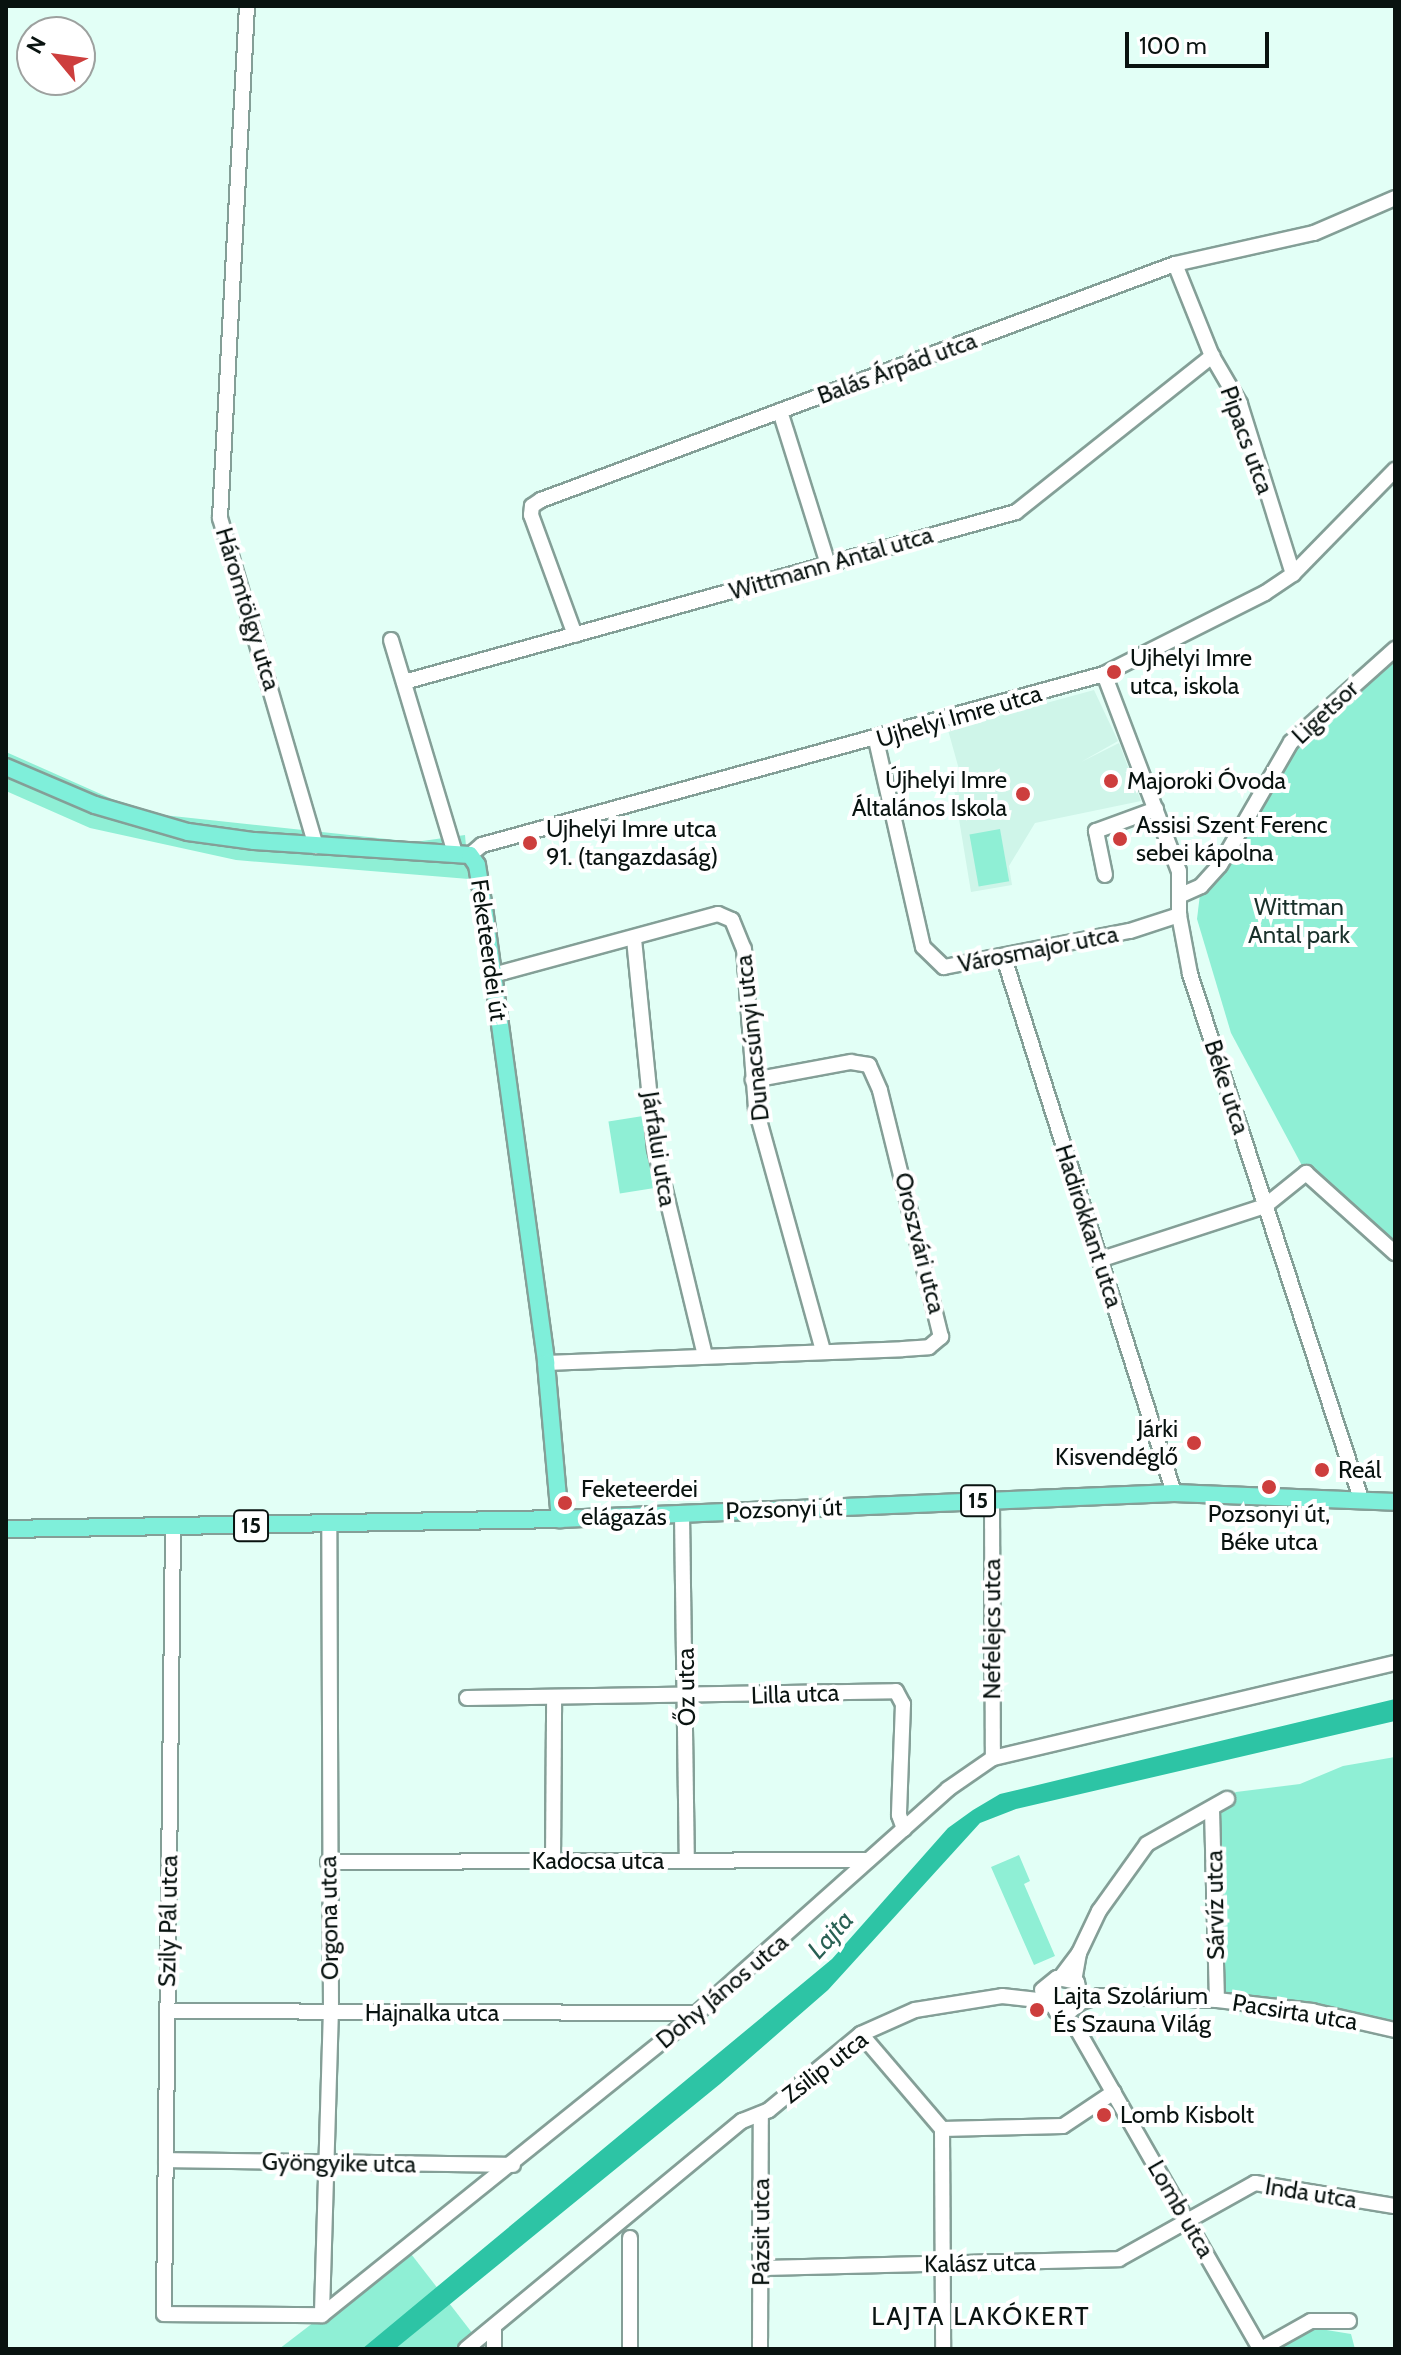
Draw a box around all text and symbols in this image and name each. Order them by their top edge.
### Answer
north arrow [16,16,96,96]
scale bar [1129,16,1273,66]
text: 100 m [1139,31,1207,60]
text: N [21,32,52,58]
street label: Balás Árpád utca [813,326,981,410]
street label: Pipacs utca [1214,382,1280,498]
street label: Wittmann Antal utca [726,520,936,606]
street label: Háromtölgy utca [210,524,286,694]
place label: Ujhelyi Imre utca, iskola [1130,644,1252,700]
marker: Ujhelyi Imre utca, iskola [1105,663,1123,681]
street label: Ligetsor [1286,674,1364,750]
street label: Ujhelyi Imre utca [873,679,1045,753]
place label: Újhelyi Imre Általános Iskola [852,766,1007,822]
place label: Majoroki Óvoda [1127,767,1286,795]
marker: Majoroki Óvoda [1102,772,1120,790]
marker: Újhelyi Imre Általános Iskola [1014,785,1032,803]
place label: Assisi Szent Ferenc sebei kápolna [1136,811,1328,867]
place label: Ujhelyi Imre utca 91. (tangazdaság) [546,815,718,871]
marker: Assisi Szent Ferenc sebei kápolna [1111,830,1129,848]
marker: Ujhelyi Imre utca 91. (tangazdaság) [521,834,539,852]
street label: Feketeerdei út [465,877,513,1023]
park label: Wittman Antal park [1248,893,1350,949]
street label: Városmajor utca [956,919,1120,979]
street label: Dunacsúnyi utca [729,954,775,1122]
street label: Béke utca [1198,1036,1256,1138]
street label: Járfalui utca [636,1089,682,1209]
street label: Hadirokkant utca [1049,1141,1129,1311]
street label: Oroszvári utca [889,1170,951,1316]
place label: Járki Kisvendéglő [1055,1415,1178,1471]
marker: Járki Kisvendéglő [1185,1434,1203,1452]
place label: Reál [1338,1456,1381,1484]
marker: Reál [1313,1461,1331,1479]
place label: Feketeerdei elágazás [581,1475,698,1531]
marker: Pozsonyi út, Béke utca [1260,1478,1278,1496]
road number: 15 [960,1483,996,1519]
street label: Pozsonyi út [725,1493,843,1525]
marker: Feketeerdei elágazás [556,1494,574,1512]
place label: Pozsonyi út, Béke utca [1208,1500,1330,1556]
road number: 15 [233,1508,269,1544]
street label: Nefelejcs utca [978,1559,1006,1699]
street label: Őz utca [671,1648,701,1726]
street label: Lilla utca [750,1678,840,1710]
street label: Kadocsa utca [532,1847,664,1875]
street label: Sárvíz utca [1200,1850,1230,1960]
street label: Szily Pál utca [152,1855,184,1987]
street label: Orgona utca [314,1856,344,1980]
water label: Lajta [801,1905,861,1965]
street label: Dohy János utca [650,1928,794,2054]
place label: Lajta Szolárium És Szauna Világ [1053,1982,1211,2038]
street label: Pacsirta utca [1230,1988,1360,2036]
street label: Hajnalka utca [365,1999,499,2027]
marker: Lajta Szolárium És Szauna Világ [1028,2001,1046,2019]
street label: Zsilip utca [777,2025,873,2109]
place label: Lomb Kisbolt [1120,2101,1254,2129]
marker: Lomb Kisbolt [1095,2106,1113,2124]
street label: Gyöngyike utca [262,2147,416,2179]
street label: Lomb utca [1142,2155,1220,2263]
street label: Inda utca [1263,2172,1359,2214]
street label: Pázsit utca [747,2178,775,2286]
street label: Kalász utca [924,2248,1036,2278]
district label: LAJTA LAKÓKERT [871,2301,1091,2333]

